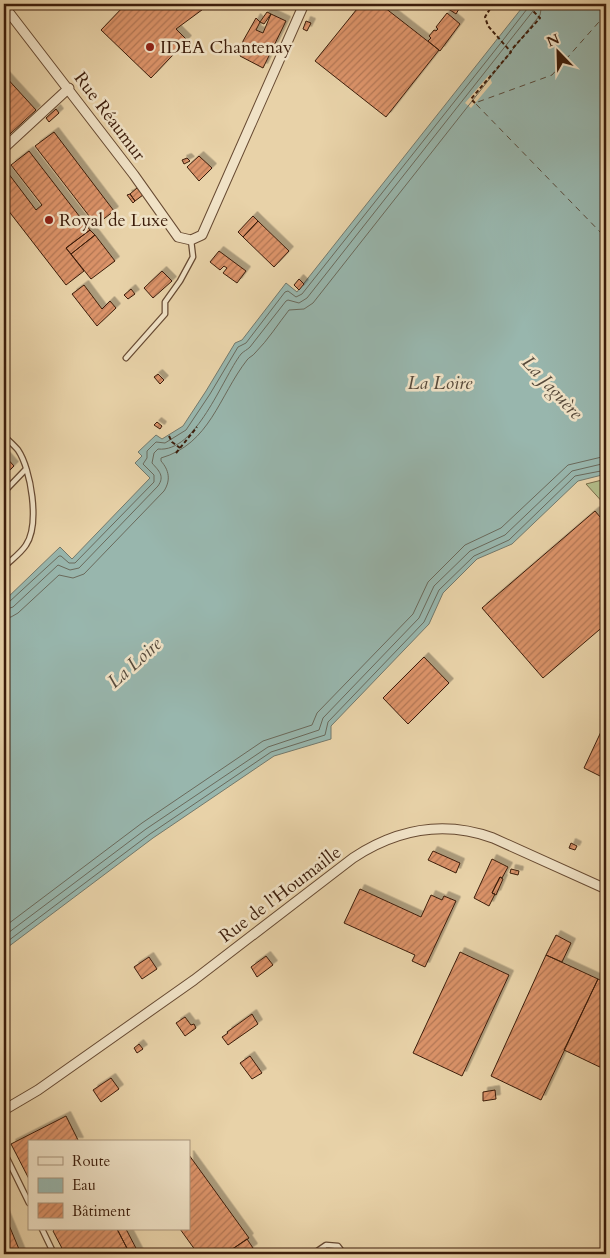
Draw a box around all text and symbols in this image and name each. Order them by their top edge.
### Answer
north arrow [532,28,582,78]
text: N [544,29,562,52]
place label: IDEA Chantenay [160,35,293,60]
marker: IDEA Chantenay [144,41,156,53]
street label: Rue Réaumur [68,67,152,166]
place label: Royal de Luxe [59,208,168,233]
marker: Royal de Luxe [43,214,55,226]
water label: La Jaguère [516,350,589,426]
water label: La Loire [408,370,473,396]
water label: La Loire [102,631,168,694]
street label: Rue de l'Houmaille [214,840,346,949]
legend [28,1140,190,1230]
text: Route [72,1151,110,1171]
text: Eau [72,1175,96,1195]
text: Bâtiment [72,1201,131,1221]

